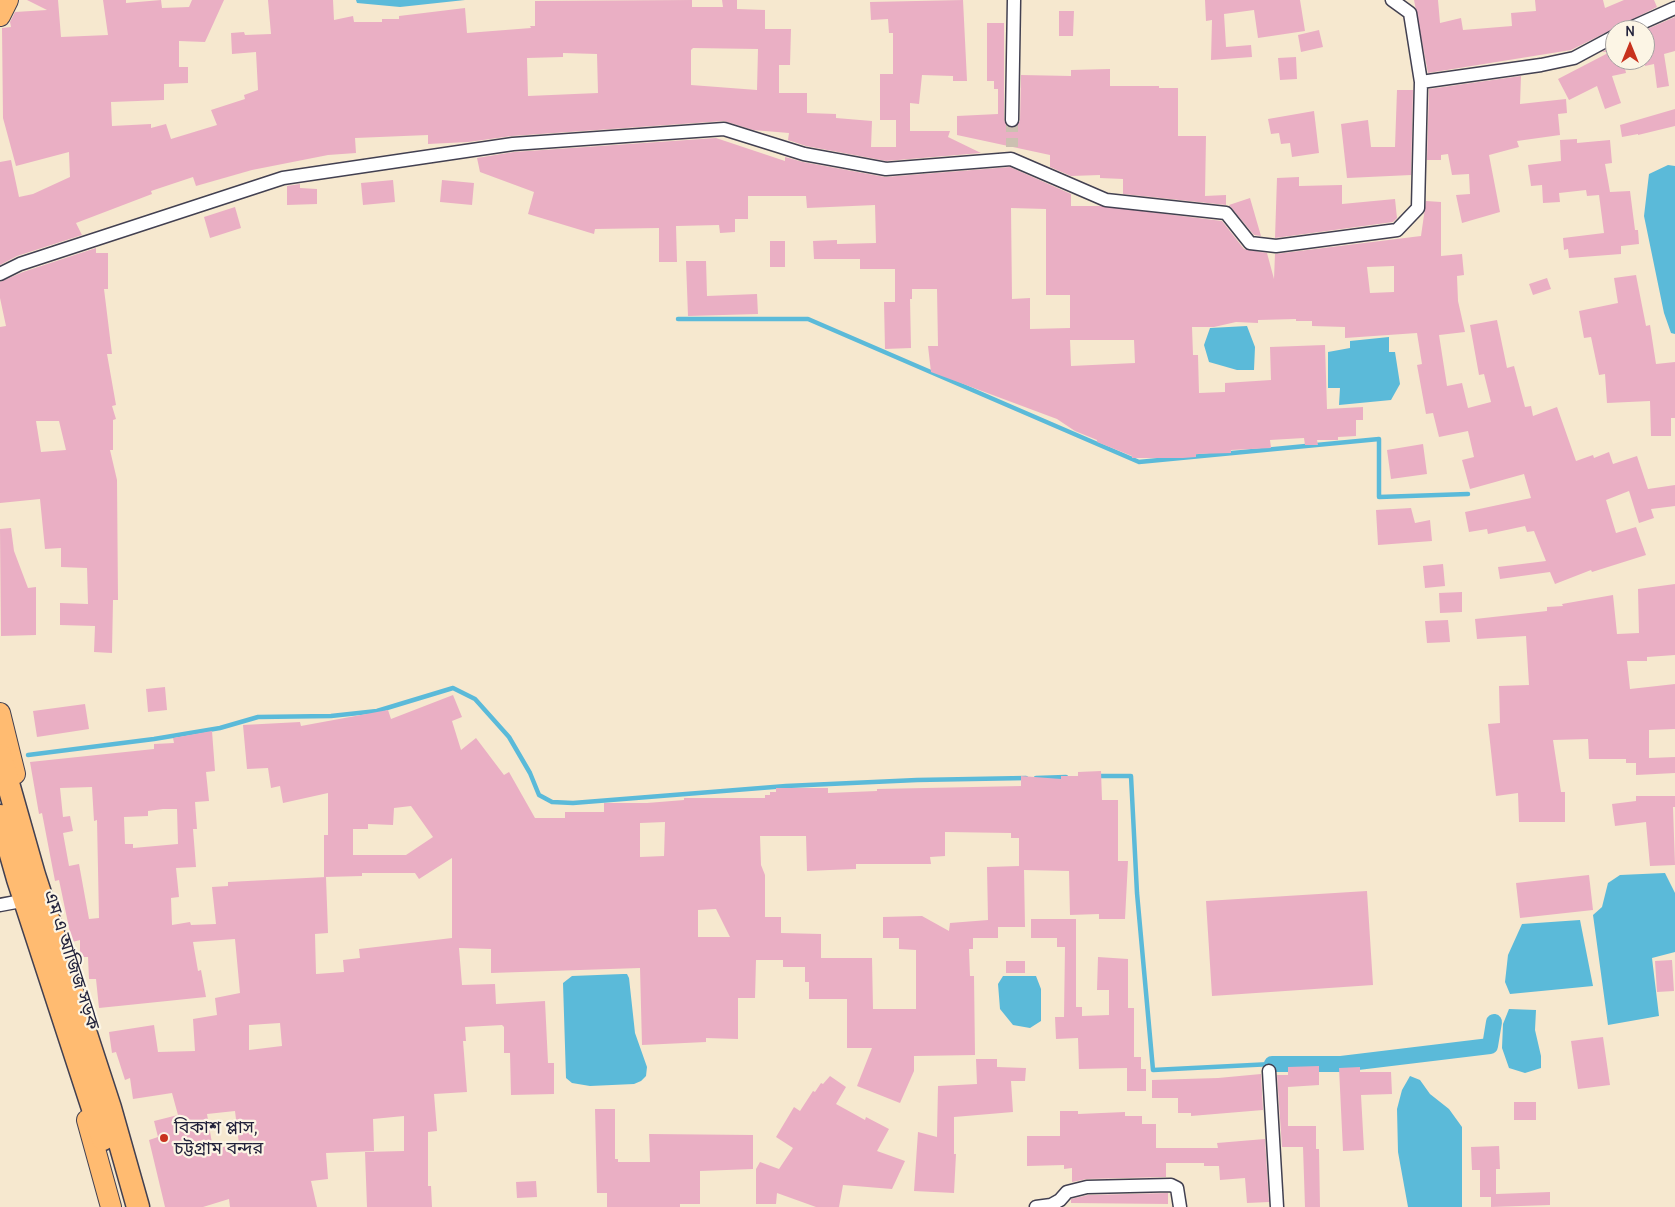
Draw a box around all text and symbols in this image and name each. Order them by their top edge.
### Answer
north arrow [1605,20,1655,70]
text: N [1625,22,1635,40]
street label: এম এ আজিজ সড়ক [38,888,104,1032]
place label: বিকাশ প্লাস, চট্টগ্রাম বন্দর [174,1117,263,1160]
marker: বিকাশ প্লাস, চট্টগ্রাম বন্দর [158,1132,170,1144]

